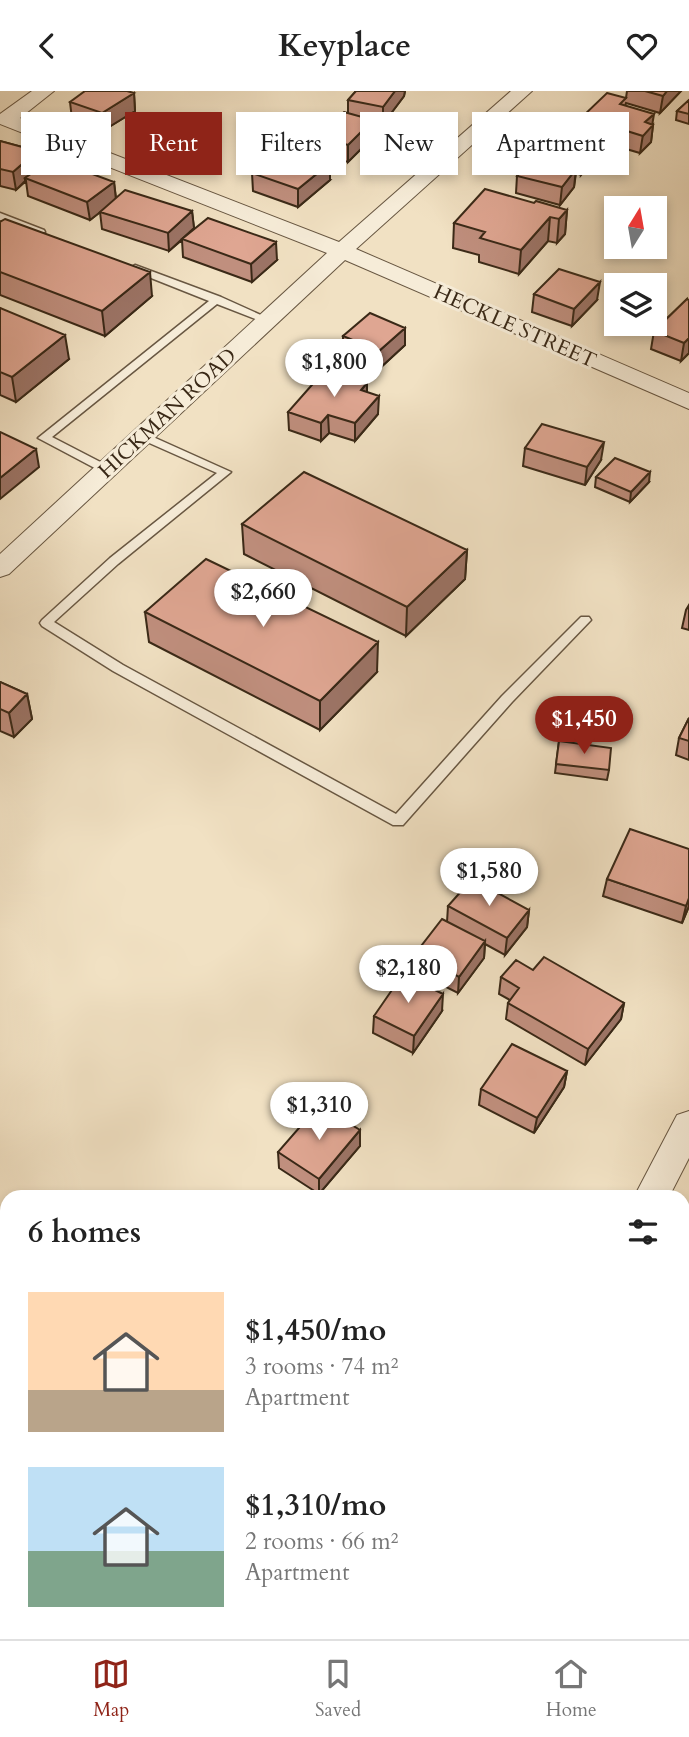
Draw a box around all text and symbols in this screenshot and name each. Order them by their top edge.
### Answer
text: Keyplace [278,24,411,68]
icon: back [28,27,66,65]
icon: heart [623,27,661,65]
chip: Buy [21,112,111,175]
chip: Rent [125,112,222,175]
chip: Filters [236,112,346,175]
chip: New [360,112,458,175]
chip: Apartment [472,112,629,175]
north arrow [604,196,667,259]
map controls [604,196,667,336]
button: layers [604,273,667,336]
street label: HECKLE STREET [429,278,601,375]
pin: $1,800 [277,339,391,399]
street label: HICKMAN ROAD [92,342,243,485]
text: $1,800 [301,346,367,377]
pin: $2,660 [206,569,320,629]
text: $2,660 [230,576,296,607]
pin: $1,450 [527,697,641,756]
text: $1,450 [551,703,617,734]
pin: $1,580 [432,849,546,908]
text: $1,580 [456,855,522,886]
pin: $2,180 [351,946,465,1005]
text: $2,180 [375,952,441,983]
pin: $1,310 [262,1083,376,1142]
text: $1,310 [286,1089,352,1120]
text: 6 homes [28,1212,141,1253]
icon: filters [624,1213,662,1251]
text: $1,450/mo [245,1310,386,1351]
icon: home [84,1320,168,1404]
text: 3 rooms · 74 m² [245,1351,398,1382]
text: Apartment [245,1382,349,1413]
text: $1,310/mo [245,1485,386,1526]
icon: home [84,1495,168,1579]
text: 2 rooms · 66 m² [245,1526,398,1557]
text: Apartment [245,1557,349,1588]
tab: Map [92,1655,130,1723]
tab: Saved [315,1655,361,1723]
tab: Home [546,1655,597,1723]

